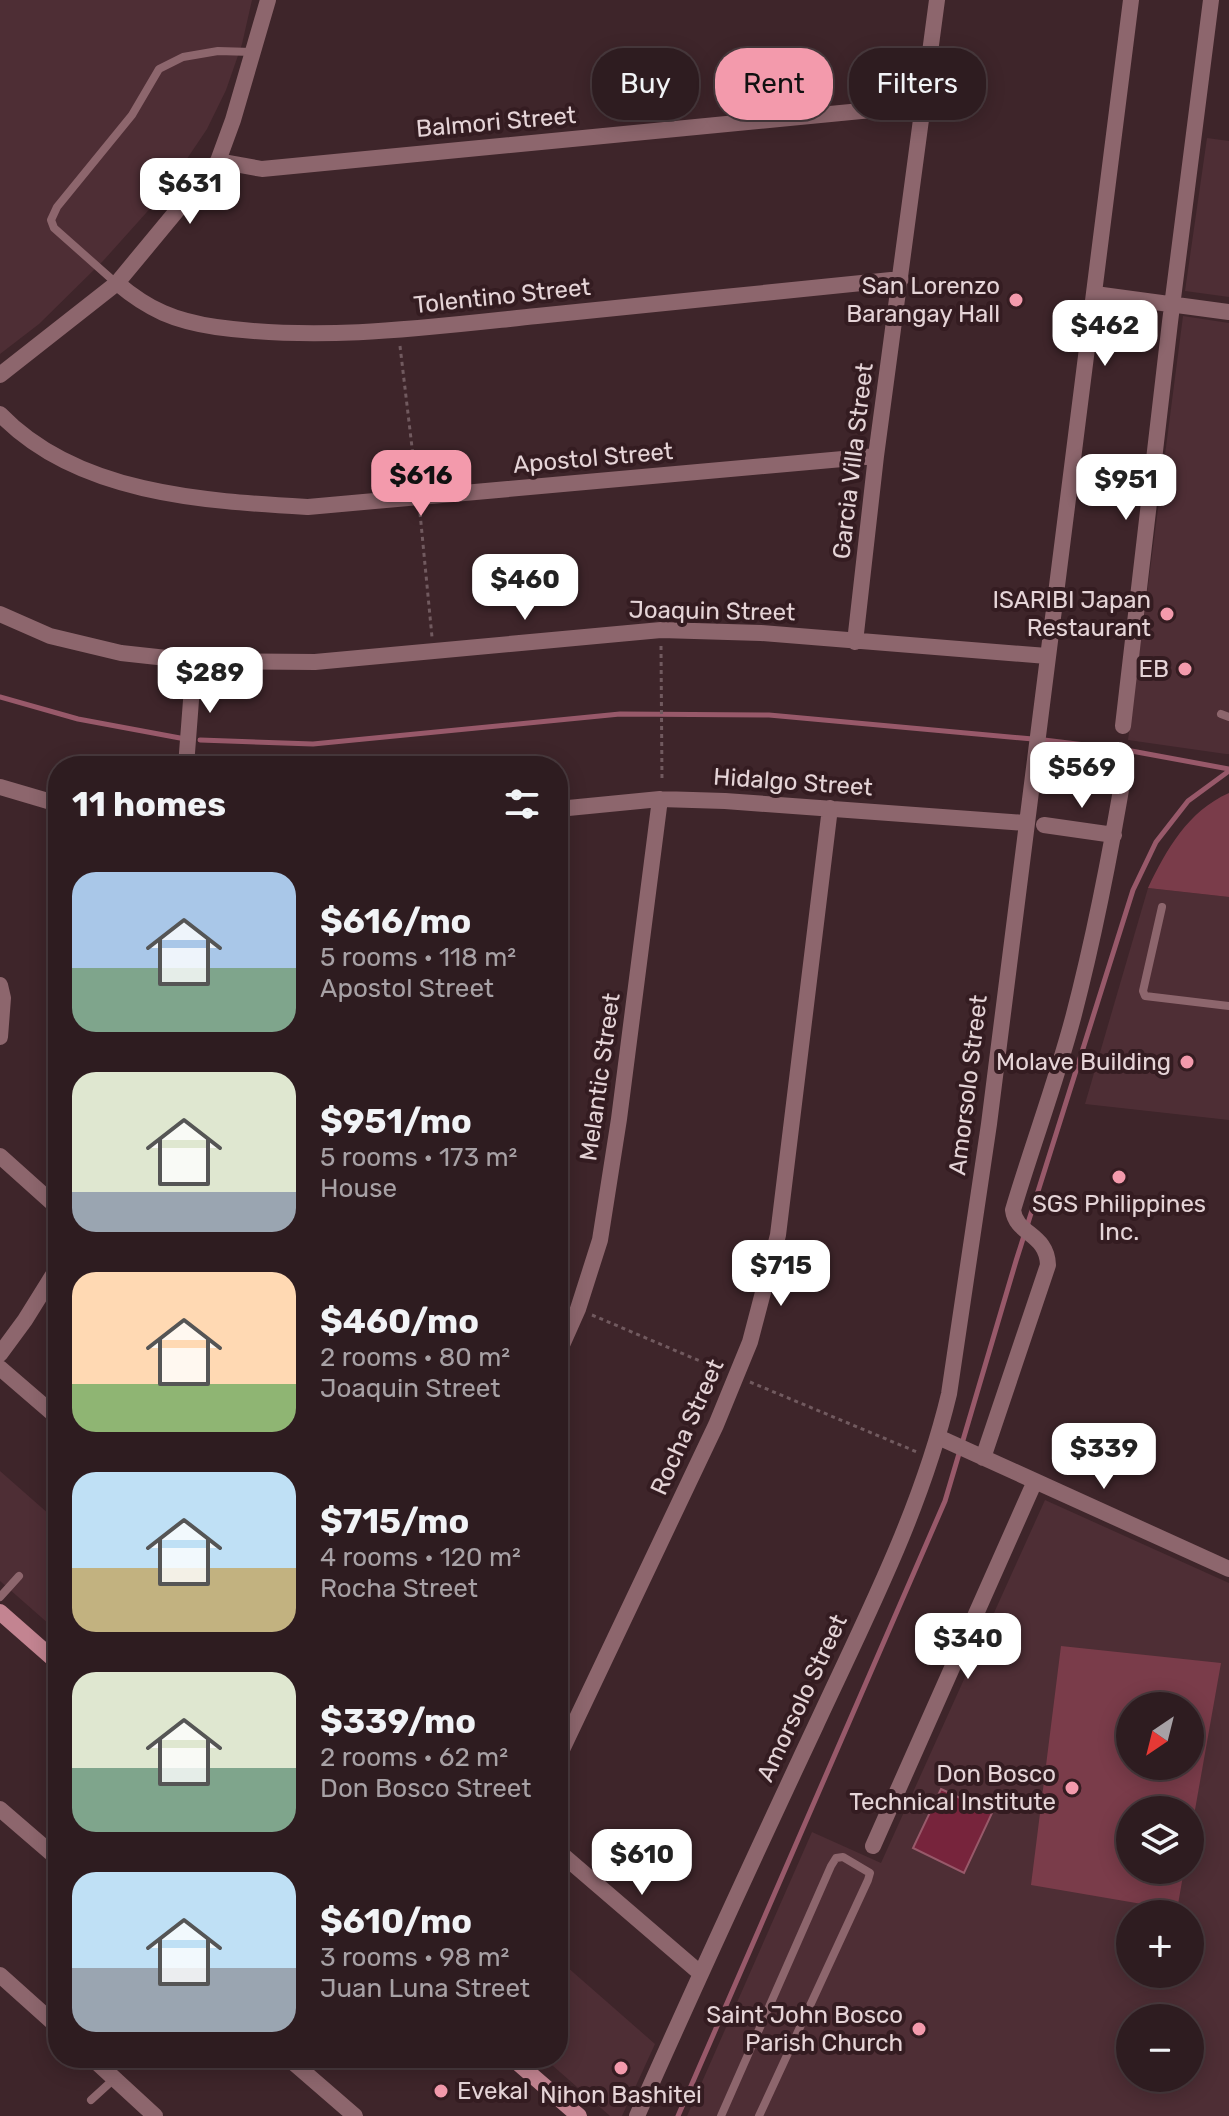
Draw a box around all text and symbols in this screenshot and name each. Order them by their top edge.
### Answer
chip: Buy [592,48,699,120]
chip: Rent [715,48,833,120]
chip: Filters [849,48,986,120]
street label: Balmori Street [415,101,577,143]
pin: $631 [143,158,237,226]
text: $631 [158,168,222,199]
place label: San Lorenzo Barangay Hall [846,272,1000,328]
street label: Tolentino Street [412,273,592,319]
marker: San Lorenzo Barangay Hall [1007,291,1025,309]
pin: $462 [1058,300,1152,368]
text: $462 [1071,310,1139,341]
street label: Garcia Villa Street [827,361,879,561]
street label: Apostol Street [512,437,674,479]
pin: $616 [374,450,468,518]
pin: $951 [1079,454,1173,522]
text: $616 [389,460,453,491]
text: $951 [1094,464,1158,495]
pin: $460 [478,554,572,622]
text: $460 [490,564,560,595]
place label: ISARIBI Japan Restaurant [992,586,1151,642]
street label: Joaquin Street [628,596,796,626]
marker: ISARIBI Japan Restaurant [1158,605,1176,623]
pin: $289 [163,647,257,715]
place label: EB [1138,655,1169,683]
text: $289 [176,657,244,688]
marker: EB [1176,660,1194,678]
pin: $569 [1035,742,1129,810]
text: $569 [1048,752,1116,783]
street label: Hidalgo Street [712,762,874,802]
icon: filters [500,782,544,826]
text: 11 homes [72,784,226,825]
text: $616/mo [320,901,471,942]
icon: home [136,904,232,1000]
text: 5 rooms · 118 m² [320,942,516,973]
text: Apostol Street [320,973,494,1004]
street label: Melantic Street [574,991,626,1163]
street label: Amorsolo Street [943,993,993,1177]
place label: Molave Building [996,1048,1171,1076]
marker: Molave Building [1178,1053,1196,1071]
text: $951/mo [320,1101,472,1142]
icon: home [136,1104,232,1200]
text: 5 rooms · 173 m² [320,1142,517,1173]
marker: SGS Philippines Inc. [1110,1168,1128,1186]
text: House [320,1173,397,1204]
place label: SGS Philippines Inc. [1032,1190,1206,1246]
pin: $715 [734,1240,828,1308]
text: $715 [750,1250,812,1281]
text: $460/mo [320,1301,479,1342]
icon: home [136,1304,232,1400]
text: 2 rooms · 80 m² [320,1342,510,1373]
street label: Rocha Street [645,1355,729,1499]
text: Joaquin Street [320,1373,501,1404]
pin: $339 [1057,1423,1151,1491]
text: $339 [1070,1433,1138,1464]
text: $715/mo [320,1501,469,1542]
icon: home [136,1504,232,1600]
text: 4 rooms · 120 m² [320,1542,521,1573]
text: Rocha Street [320,1573,478,1604]
street label: Amorsolo Street [751,1610,853,1786]
pin: $340 [921,1613,1015,1681]
text: $340 [933,1623,1003,1654]
north arrow [1116,1692,1204,1780]
map controls [1116,1692,1204,2092]
text: $339/mo [320,1701,476,1742]
icon: home [136,1704,232,1800]
text: 2 rooms · 62 m² [320,1742,508,1773]
place label: Don Bosco Technical Institute [849,1760,1056,1816]
text: Don Bosco Street [320,1773,531,1804]
marker: Don Bosco Technical Institute [1063,1779,1081,1797]
button: layers [1116,1796,1204,1884]
pin: $610 [595,1829,689,1897]
text: $610 [610,1839,674,1870]
button: + [1116,1900,1204,1988]
text: $610/mo [320,1901,472,1942]
icon: home [136,1904,232,2000]
text: 3 rooms · 98 m² [320,1942,509,1973]
text: Juan Luna Street [320,1973,530,2004]
place label: Saint John Bosco Parish Church [706,2001,903,2057]
button: − [1116,2004,1204,2092]
marker: Saint John Bosco Parish Church [910,2020,928,2038]
marker: Nihon Bashitei [612,2059,630,2077]
place label: Evekal [457,2077,529,2105]
place label: Nihon Bashitei [540,2081,702,2109]
marker: Evekal [432,2082,450,2100]

